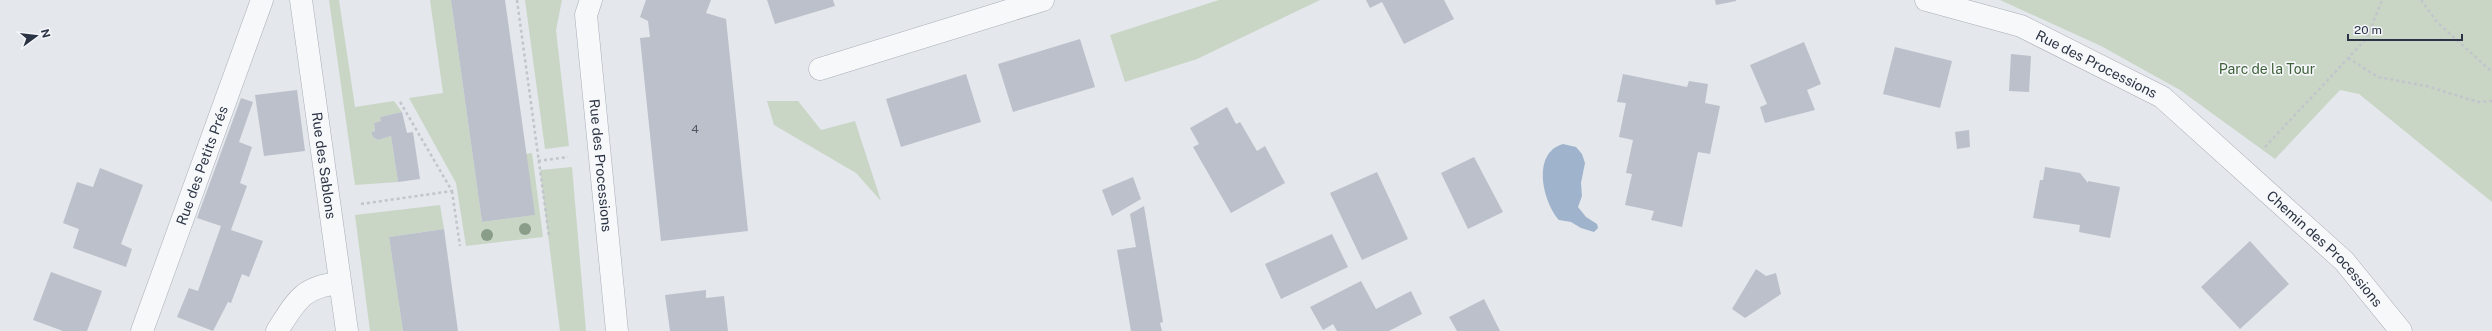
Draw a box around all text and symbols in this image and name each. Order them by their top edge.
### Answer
north arrow [16,16,56,56]
scale bar [2348,16,2462,42]
text: 20 m [2354,23,2382,37]
street label: Rue des Processions [2033,27,2160,101]
text: N [39,28,53,39]
park label: Parc de la Tour [2219,61,2315,77]
street label: Rue des Processions [586,98,615,233]
street label: Rue des Petits Prés [173,104,231,227]
street label: Rue des Sablons [309,111,339,220]
house number: 4 [691,122,699,136]
street label: Chemin des Processions [2263,187,2386,310]

